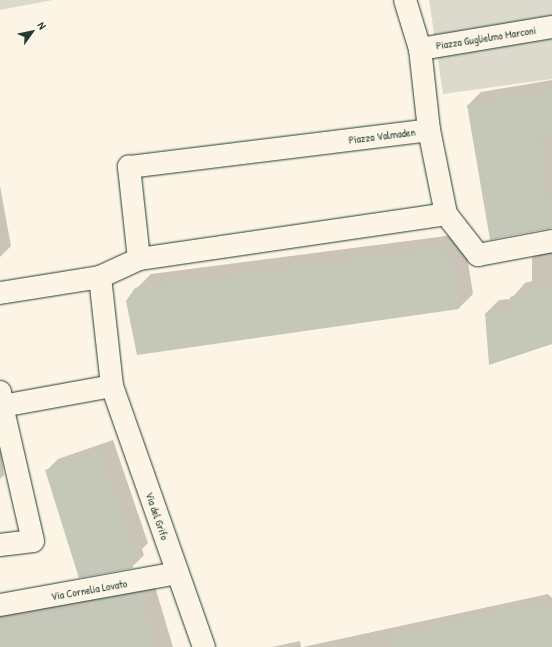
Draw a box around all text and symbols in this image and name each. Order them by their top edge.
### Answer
north arrow [12,12,52,52]
text: N [35,19,50,32]
street label: Piazza Guglielmo Marconi [435,24,537,52]
street label: Piazza Valmaden [348,125,416,147]
street label: Via del Grifo [143,490,171,542]
street label: Via Cornelia Lovato [50,577,128,603]

